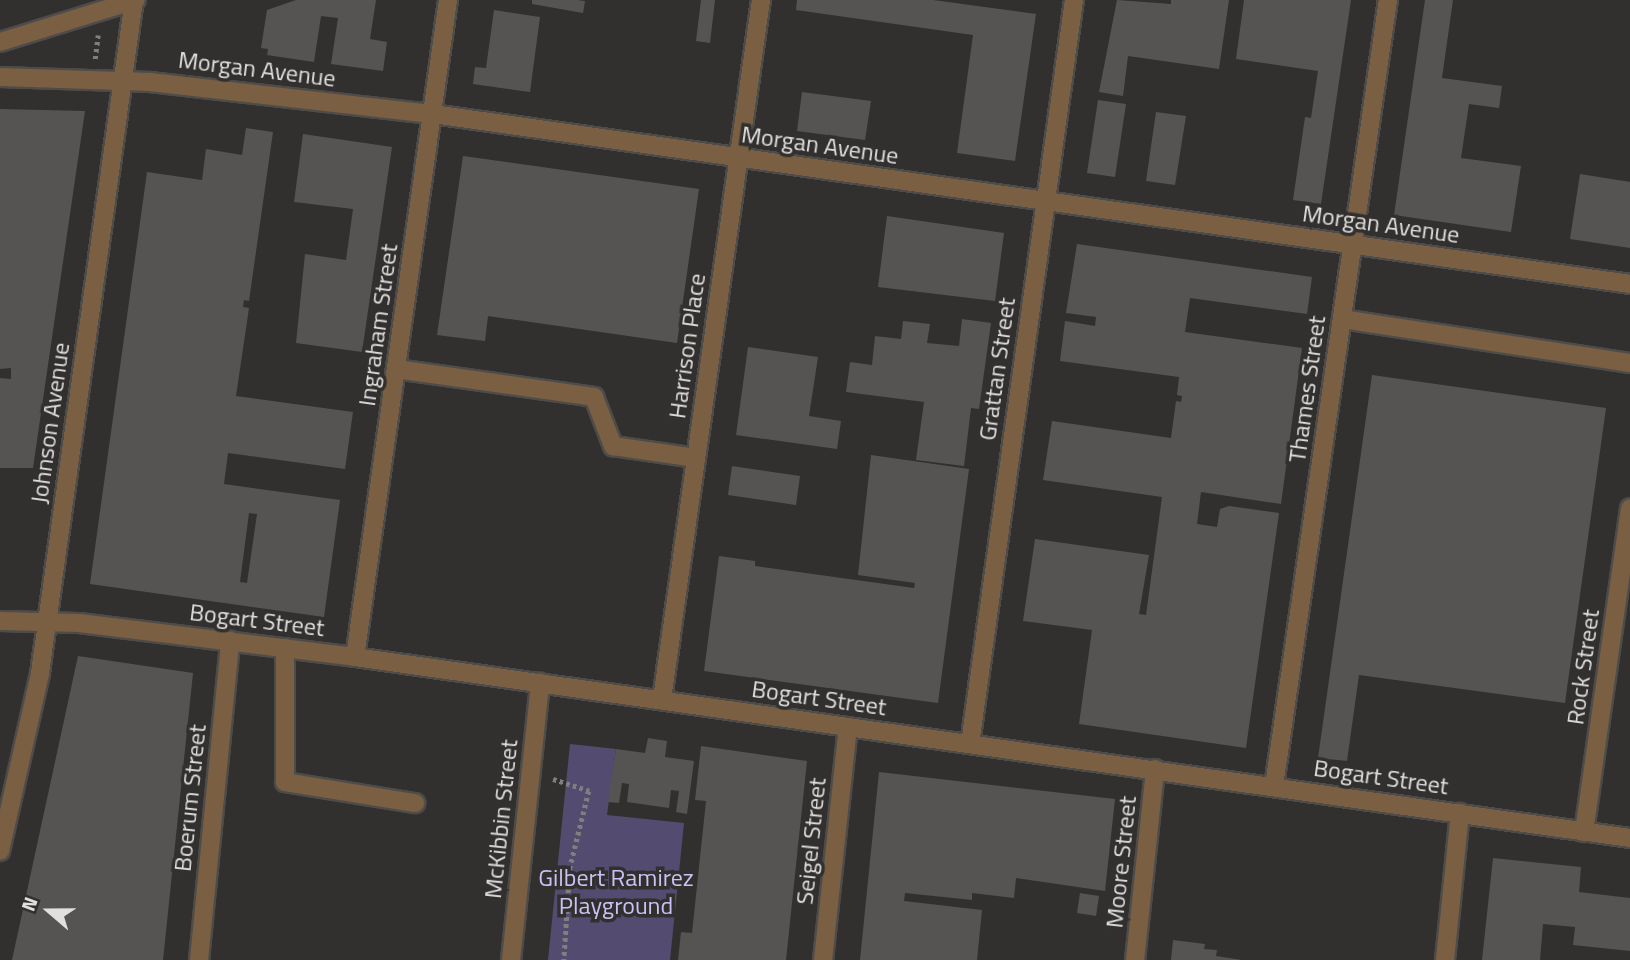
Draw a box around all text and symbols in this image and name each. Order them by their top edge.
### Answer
street label: Morgan Avenue [177,45,337,93]
street label: Morgan Avenue [740,120,900,170]
street label: Morgan Avenue [1301,199,1461,249]
street label: Ingraham Street [352,242,404,408]
street label: Harrison Place [663,272,711,420]
street label: Grattan Street [973,296,1021,442]
street label: Thames Street [1282,314,1332,464]
street label: Johnson Avenue [24,341,76,505]
street label: Bogart Street [188,597,326,643]
street label: Rock Street [1561,607,1605,727]
street label: Bogart Street [750,674,888,722]
street label: Boerum Street [168,723,212,873]
street label: McKibbin Street [478,738,524,900]
street label: Bogart Street [1312,753,1450,801]
street label: Seigel Street [790,776,832,906]
street label: Moore Street [1100,794,1142,930]
park label: Gilbert Ramirez Playground [538,864,694,920]
north arrow [14,876,84,946]
text: N [13,893,45,915]

